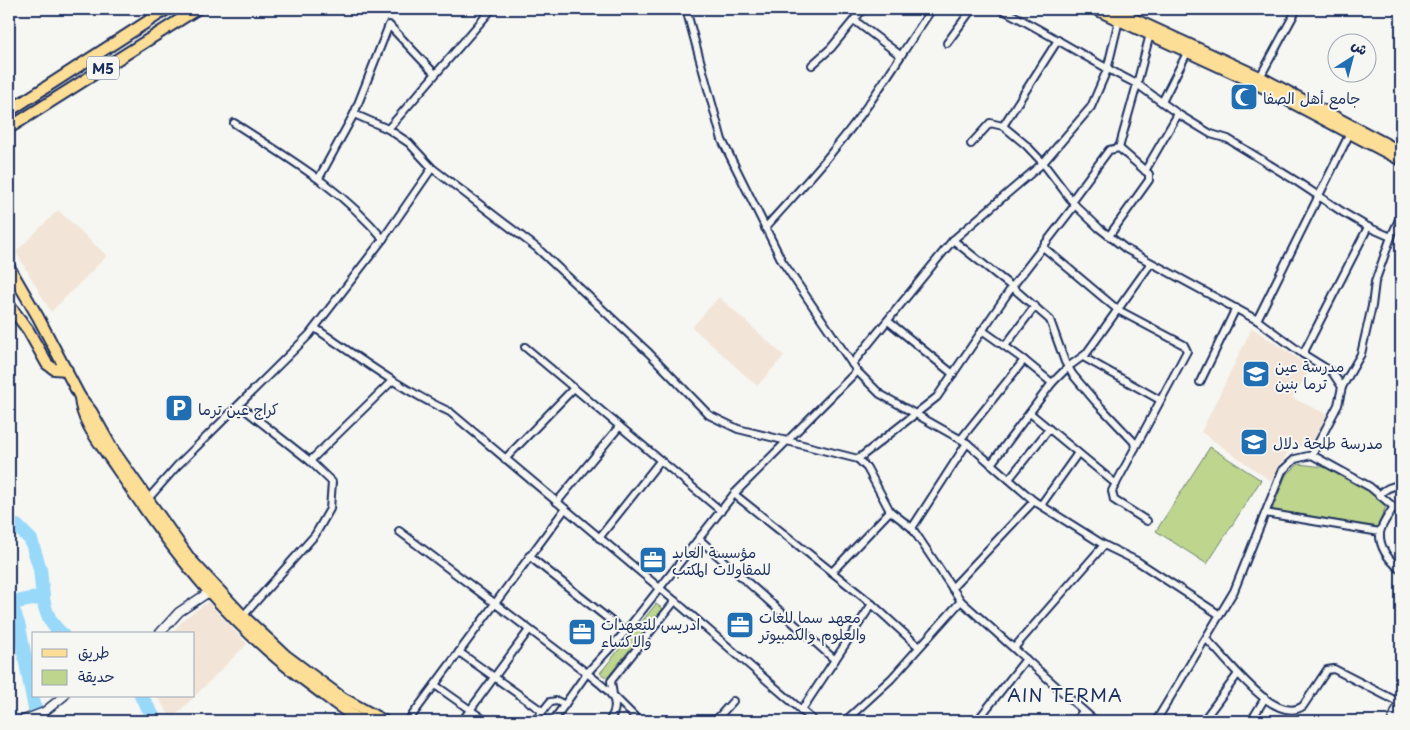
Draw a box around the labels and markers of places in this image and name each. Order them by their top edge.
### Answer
mosque icon: جامع أهل الصفا [1229,82,1259,112]
place label: جامع أهل الصفا [1263,86,1361,110]
place label: مدرسة عين ترما بنين [1275,354,1344,394]
school or university icon: مدرسة عين ترما بنين [1241,359,1271,389]
parking icon: كراج عين ترما [164,393,194,423]
place label: كراج عين ترما [198,397,279,420]
school or university icon: مدرسة طلحة دلال [1239,427,1269,457]
place label: مدرسة طلحة دلال [1273,431,1383,454]
place label: مؤسسة العابد للمقاولات المكتب [672,540,771,580]
office icon: مؤسسة العابد للمقاولات المكتب [638,545,668,575]
place label: معهد سما للغات والعلوم والكمبيوتر [757,605,866,646]
office icon: معهد سما للغات والعلوم والكمبيوتر [725,610,755,640]
place label: ادريس للتعهدات والاكساء [601,612,700,652]
office icon: ادريس للتعهدات والاكساء [567,617,597,647]

